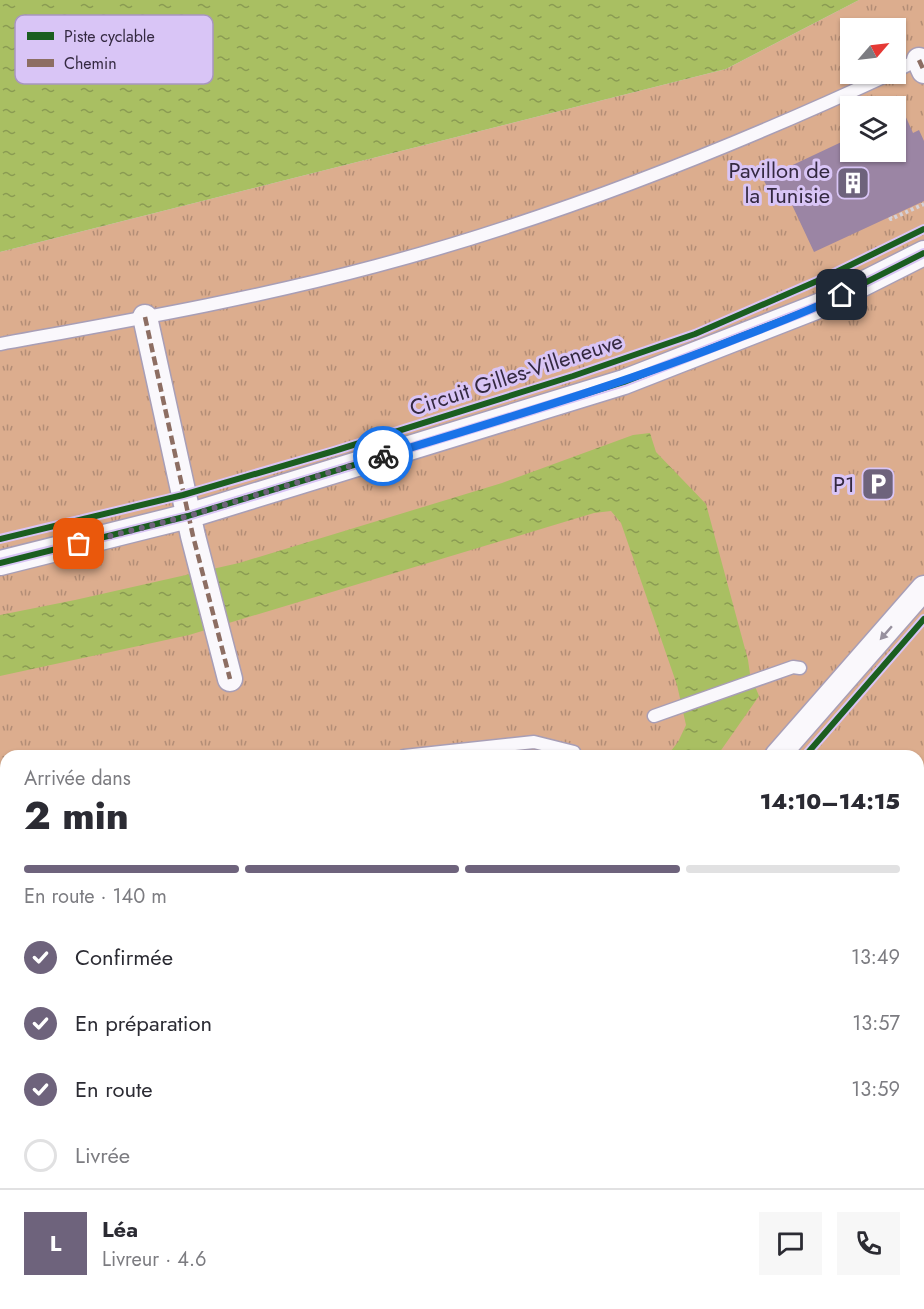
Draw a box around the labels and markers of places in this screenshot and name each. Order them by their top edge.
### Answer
place label: Pavillon de la Tunisie [729,154,830,211]
building icon: Pavillon de la Tunisie [835,165,871,201]
pin [816,269,867,320]
parking icon: P1 [860,466,896,502]
place label: P1 [833,468,855,500]
pin [53,518,104,569]

